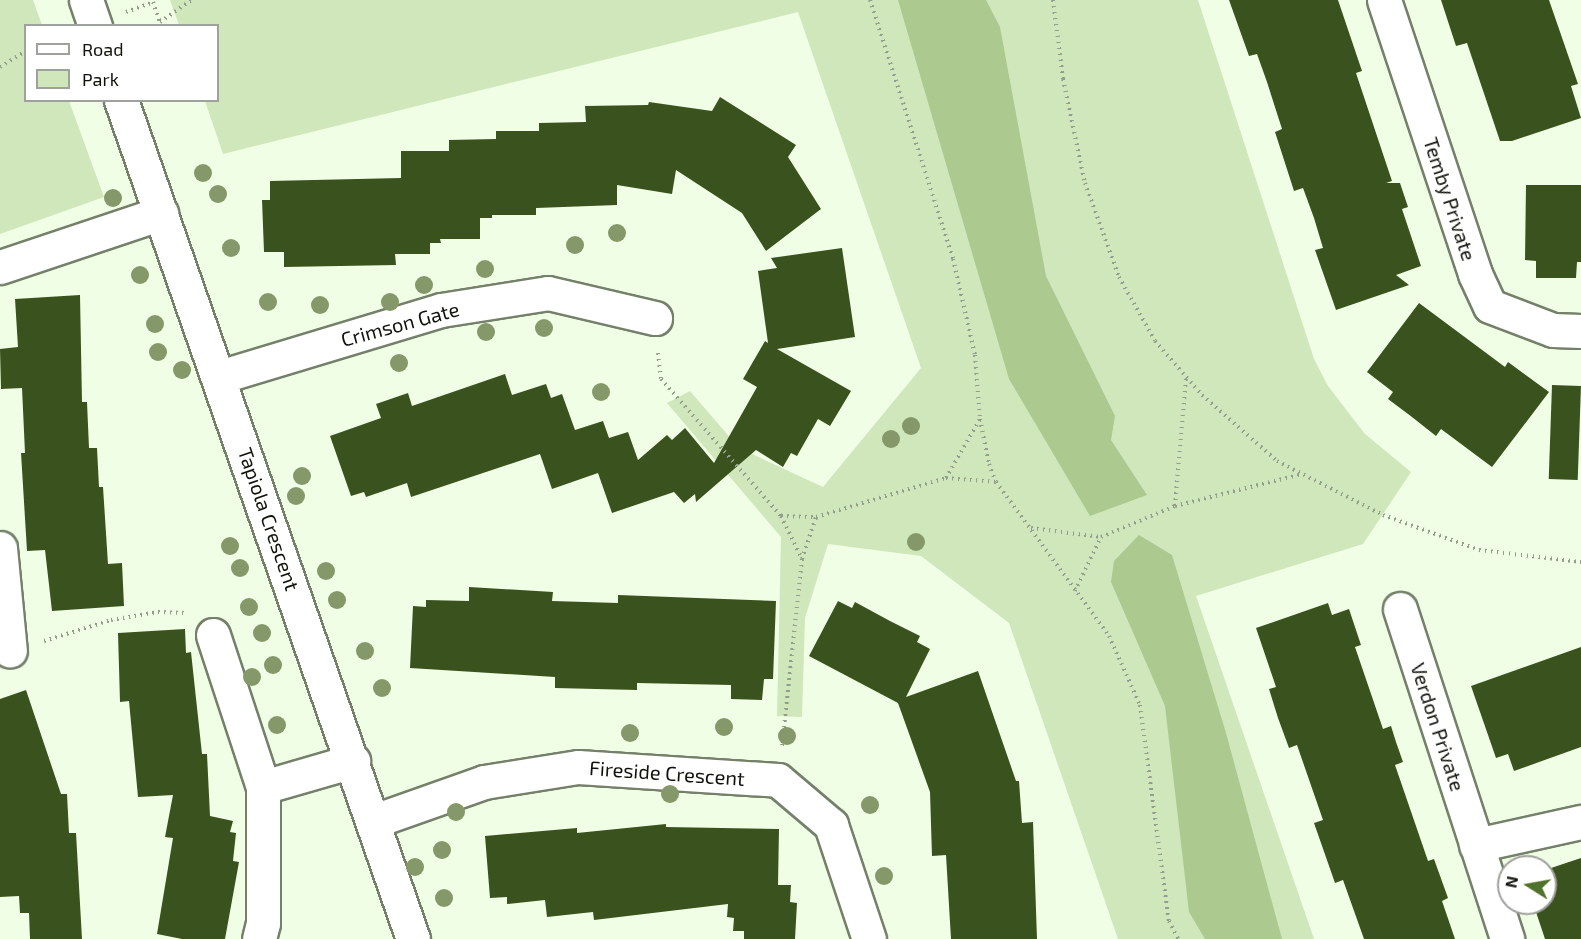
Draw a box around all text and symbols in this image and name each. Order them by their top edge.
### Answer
legend [24,24,219,102]
text: Road [82,38,123,60]
text: Park [82,68,119,90]
street label: Temby Private [1419,134,1481,264]
street label: Crimson Gate [338,297,462,351]
street label: Tapiola Crescent [233,444,305,594]
street label: Verdon Private [1406,660,1470,794]
street label: Fireside Crescent [589,756,745,790]
north arrow [1497,855,1557,915]
text: N [1500,874,1521,889]

